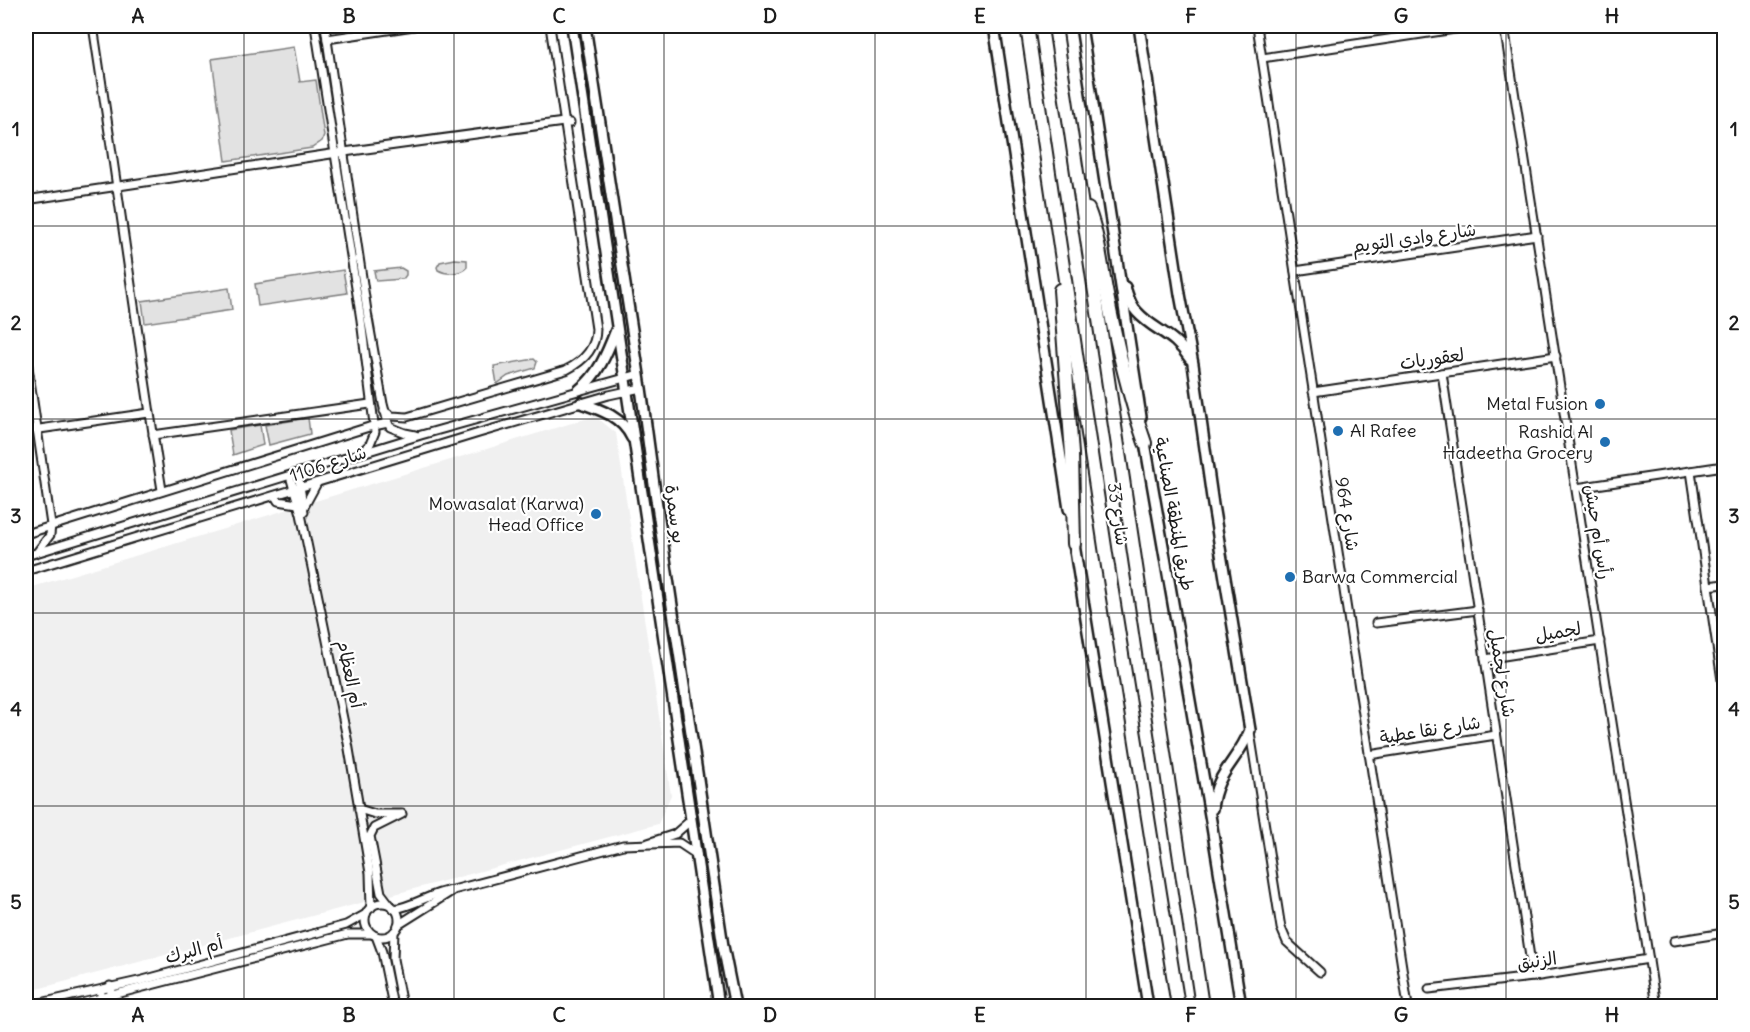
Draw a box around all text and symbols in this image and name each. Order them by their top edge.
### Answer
text: A [132,3,145,28]
text: B [342,3,356,28]
text: C [552,3,566,28]
text: D [763,3,777,28]
text: E [974,3,986,28]
text: F [1185,3,1197,28]
text: G [1394,3,1408,28]
text: H [1605,3,1619,28]
text: 1 [12,116,20,141]
text: 1 [1730,116,1738,141]
street label: شارع وادي التويم [1350,217,1478,261]
text: 2 [11,310,22,335]
text: 2 [1729,310,1740,335]
street label: لعقوريات [1398,343,1466,374]
place label: Metal Fusion [1486,392,1588,415]
marker: Metal Fusion [1593,397,1607,411]
place label: Al Rafee [1350,419,1416,442]
place label: Rashid Al Hadeetha Grocery [1443,420,1593,464]
marker: Al Rafee [1331,424,1345,438]
street label: طريق المنطقة الصناعية [1150,435,1199,593]
marker: Rashid Al Hadeetha Grocery [1598,435,1612,449]
street label: شارع 1106 [286,440,370,488]
street label: شارع 964 [1329,475,1365,553]
street label: شارع 33 [1102,481,1134,547]
street label: بو سمرة [660,483,691,545]
street label: رأس أم حيش [1577,483,1617,582]
place label: Mowasalat (Karwa) Head Office [428,492,584,536]
text: 3 [10,503,22,528]
text: 3 [1728,503,1740,528]
marker: Mowasalat (Karwa) Head Office [589,507,603,521]
place label: Barwa Commercial [1302,565,1458,588]
marker: Barwa Commercial [1283,570,1297,584]
street label: لجميل [1533,617,1583,646]
street label: شارع لجميل [1483,627,1521,719]
street label: أم العظام [329,638,369,711]
text: 4 [10,696,22,721]
text: 4 [1728,696,1740,721]
street label: شارع نقا عطية [1378,710,1482,750]
text: 5 [10,889,22,914]
text: 5 [1728,889,1740,914]
street label: أم البرك [162,931,227,971]
street label: الزنبق [1516,946,1558,975]
text: A [132,1002,145,1027]
text: B [342,1002,356,1027]
text: C [552,1002,566,1027]
text: D [763,1002,777,1027]
text: E [974,1002,986,1027]
text: F [1185,1002,1197,1027]
text: G [1394,1002,1408,1027]
text: H [1605,1002,1619,1027]

